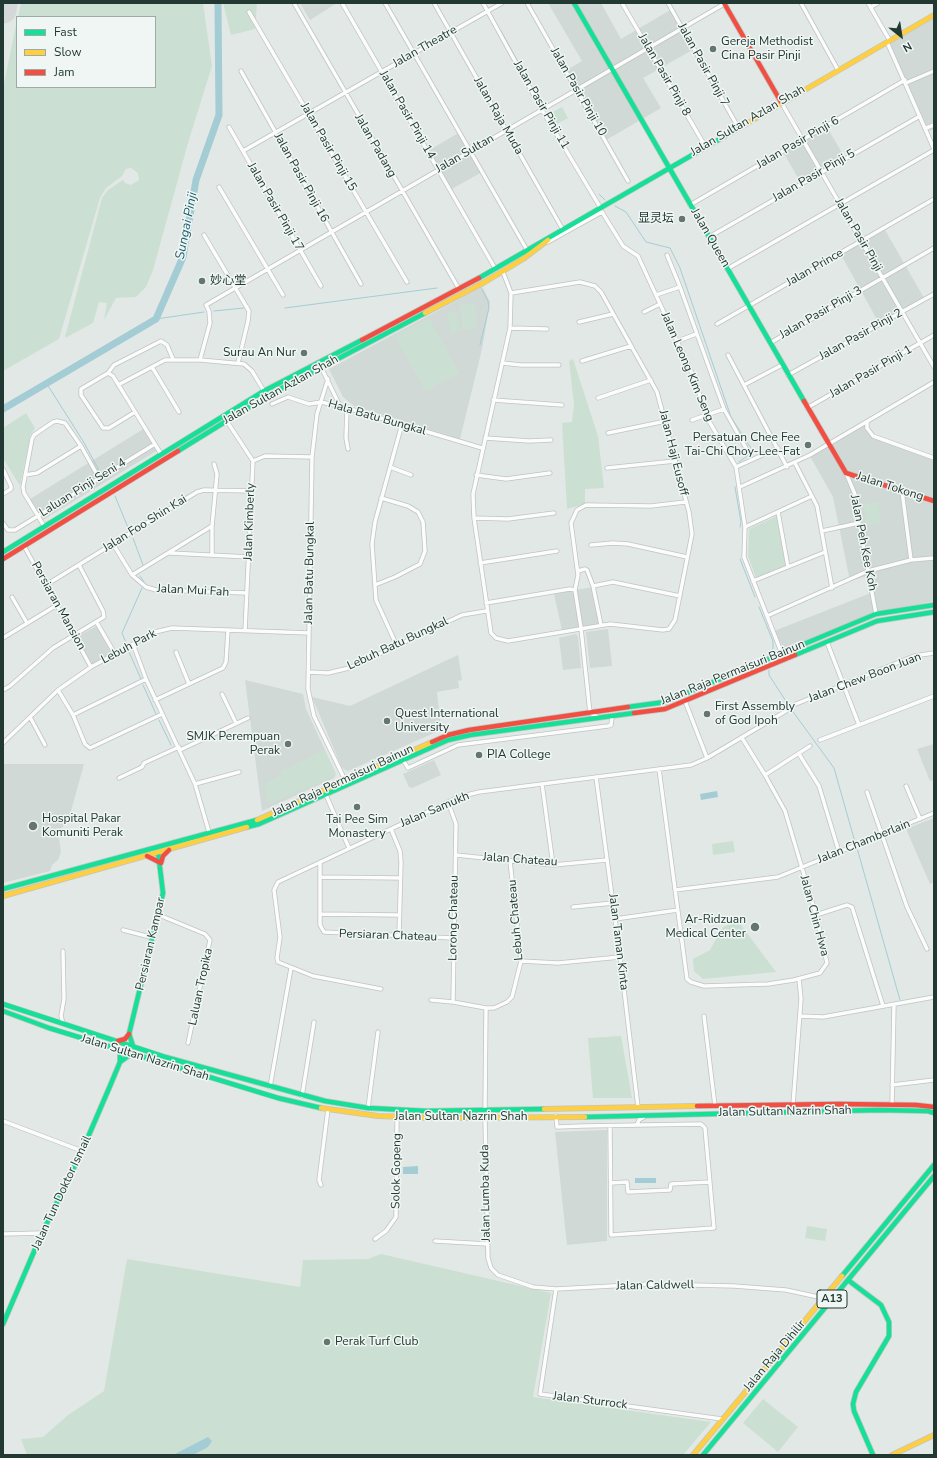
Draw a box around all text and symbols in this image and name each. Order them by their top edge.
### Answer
legend [16,16,156,88]
north arrow [881,16,921,56]
street label: Jalan Pasir Pinji 7 [674,21,732,109]
street label: Jalan Theatre [390,23,460,71]
text: Fast [54,24,77,40]
street label: Jalan Pasir Pinji 8 [635,31,693,119]
place label: Gereja Methodist Cina Pasir Pinji [721,35,813,63]
text: N [900,38,915,55]
text: Slow [54,44,82,60]
marker: Gereja Methodist Cina Pasir Pinji [708,44,718,54]
street label: Jalan Pasir Pinji 10 [547,45,609,139]
street label: Jalan Pasir Pinji 11 [510,58,572,152]
text: Jam [54,64,75,80]
street label: Jalan Pasir Pinji 14 [376,68,438,162]
street label: Jalan Raja Muda [470,75,526,157]
street label: Jalan Sultan Azlan Shah [688,82,808,160]
street label: Jalan Pasir Pinji 15 [297,100,359,194]
street label: Jalan Padang [351,112,399,180]
street label: Jalan Pasir Pinji 6 [754,114,842,172]
street label: Jalan Pasir Pinji 16 [270,131,332,225]
street label: Jalan Sultan [433,132,497,176]
street label: Jalan Pasir Pinji 5 [770,147,858,205]
street label: Jalan Pasir Pinji 17 [244,160,306,254]
water label: Sungai Pinji [173,191,201,261]
street label: Jalan Pasir Pinji [831,196,885,274]
street label: Jalan Queen [687,206,733,270]
place label: 显灵坛 [638,212,674,226]
marker: 显灵坛 [677,214,687,224]
street label: Jalan Prince [784,246,846,290]
place label: 妙心堂 [210,274,246,288]
marker: 妙心堂 [197,276,207,286]
street label: Jalan Pasir Pinji 3 [777,284,865,342]
street label: Jalan Pasir Pinji 2 [817,306,905,364]
street label: Jalan Leong Kim Seng [657,310,717,424]
street label: Jalan Pasir Pinji 1 [827,343,915,401]
place label: Surau An Nur [223,346,296,360]
marker: Surau An Nur [299,348,309,358]
street label: Jalan Sultan Azlan Shah [221,352,341,428]
street label: Hala Batu Bungkal [326,397,428,439]
street label: Jalan Haji Eusoff [655,408,691,498]
place label: Persatuan Chee Fee Tai-Chi Choy-Lee-Fat [685,431,800,459]
marker: Persatuan Chee Fee Tai-Chi Choy-Lee-Fat [803,440,813,450]
street label: Laluan Pinji Seni 4 [37,456,129,520]
street label: Jalan Tokong [855,469,925,505]
street label: Jalan Kimberly [241,483,259,561]
street label: Jalan Foo Shin Kai [100,492,190,556]
street label: Jalan Peh Kee Koh [847,494,879,592]
street label: Jalan Batu Bungkal [302,521,318,625]
street label: Persiaran Mansion [28,559,88,653]
street label: Jalan Mui Fah [156,582,230,600]
street label: Lebuh Batu Bungkal [345,614,451,674]
street label: Lebuh Park [99,626,159,668]
street label: Jalan Raja Permaisuri Bainun [659,637,807,709]
street label: Jalan Chew Boon Juan [807,650,923,706]
place label: First Assembly of God Ipoh [715,700,795,728]
place label: Quest International University [395,707,499,735]
marker: First Assembly of God Ipoh [702,709,712,719]
marker: Quest International University [382,716,392,726]
place label: SMJK Perempuan Perak [186,730,280,758]
marker: SMJK Perempuan Perak [283,739,293,749]
street label: Jalan Raja Permaisuri Bainun [270,742,416,820]
place label: PIA College [487,748,551,762]
marker: PIA College [474,750,484,760]
street label: Jalan Samukh [398,789,472,831]
marker: Tai Pee Sim Monastery [352,802,362,812]
place label: Hospital Pakar Komuniti Perak [42,812,123,840]
place label: Tai Pee Sim Monastery [326,813,388,841]
street label: Jalan Chamberlain [816,817,912,867]
marker: Hospital Pakar Komuniti Perak [27,820,39,832]
street label: Jalan Chateau [482,850,558,870]
street label: Jalan Chin Hwa [796,874,832,958]
street label: Lorong Chateau [446,875,462,961]
street label: Lebuh Chateau [505,879,527,961]
street label: Jalan Taman Kinta [605,893,631,991]
street label: Persiaran Kampar [133,896,169,992]
place label: Ar-Ridzuan Medical Center [665,913,746,941]
marker: Ar-Ridzuan Medical Center [749,921,761,933]
street label: Persiaran Chateau [339,927,437,945]
street label: Laluan Tropika [186,947,216,1027]
street label: Jalan Sultan Nazrin Shah [79,1032,211,1084]
street label: Jalan Sultan Nazrin Shah [718,1104,852,1120]
street label: Jalan Sultan Nazrin Shah [394,1110,528,1124]
street label: Solok Gopeng [389,1133,405,1209]
street label: Jalan Tun Doktor Ismail [29,1134,95,1252]
street label: Jalan Lumba Kuda [478,1144,494,1242]
street label: Jalan Caldwell [616,1278,694,1294]
road number: A13 [817,1290,847,1308]
street label: Jalan Raja Dihilir [741,1317,809,1395]
place label: Perak Turf Club [335,1335,419,1349]
marker: Perak Turf Club [322,1337,332,1347]
street label: Jalan Sturrock [552,1389,628,1413]

